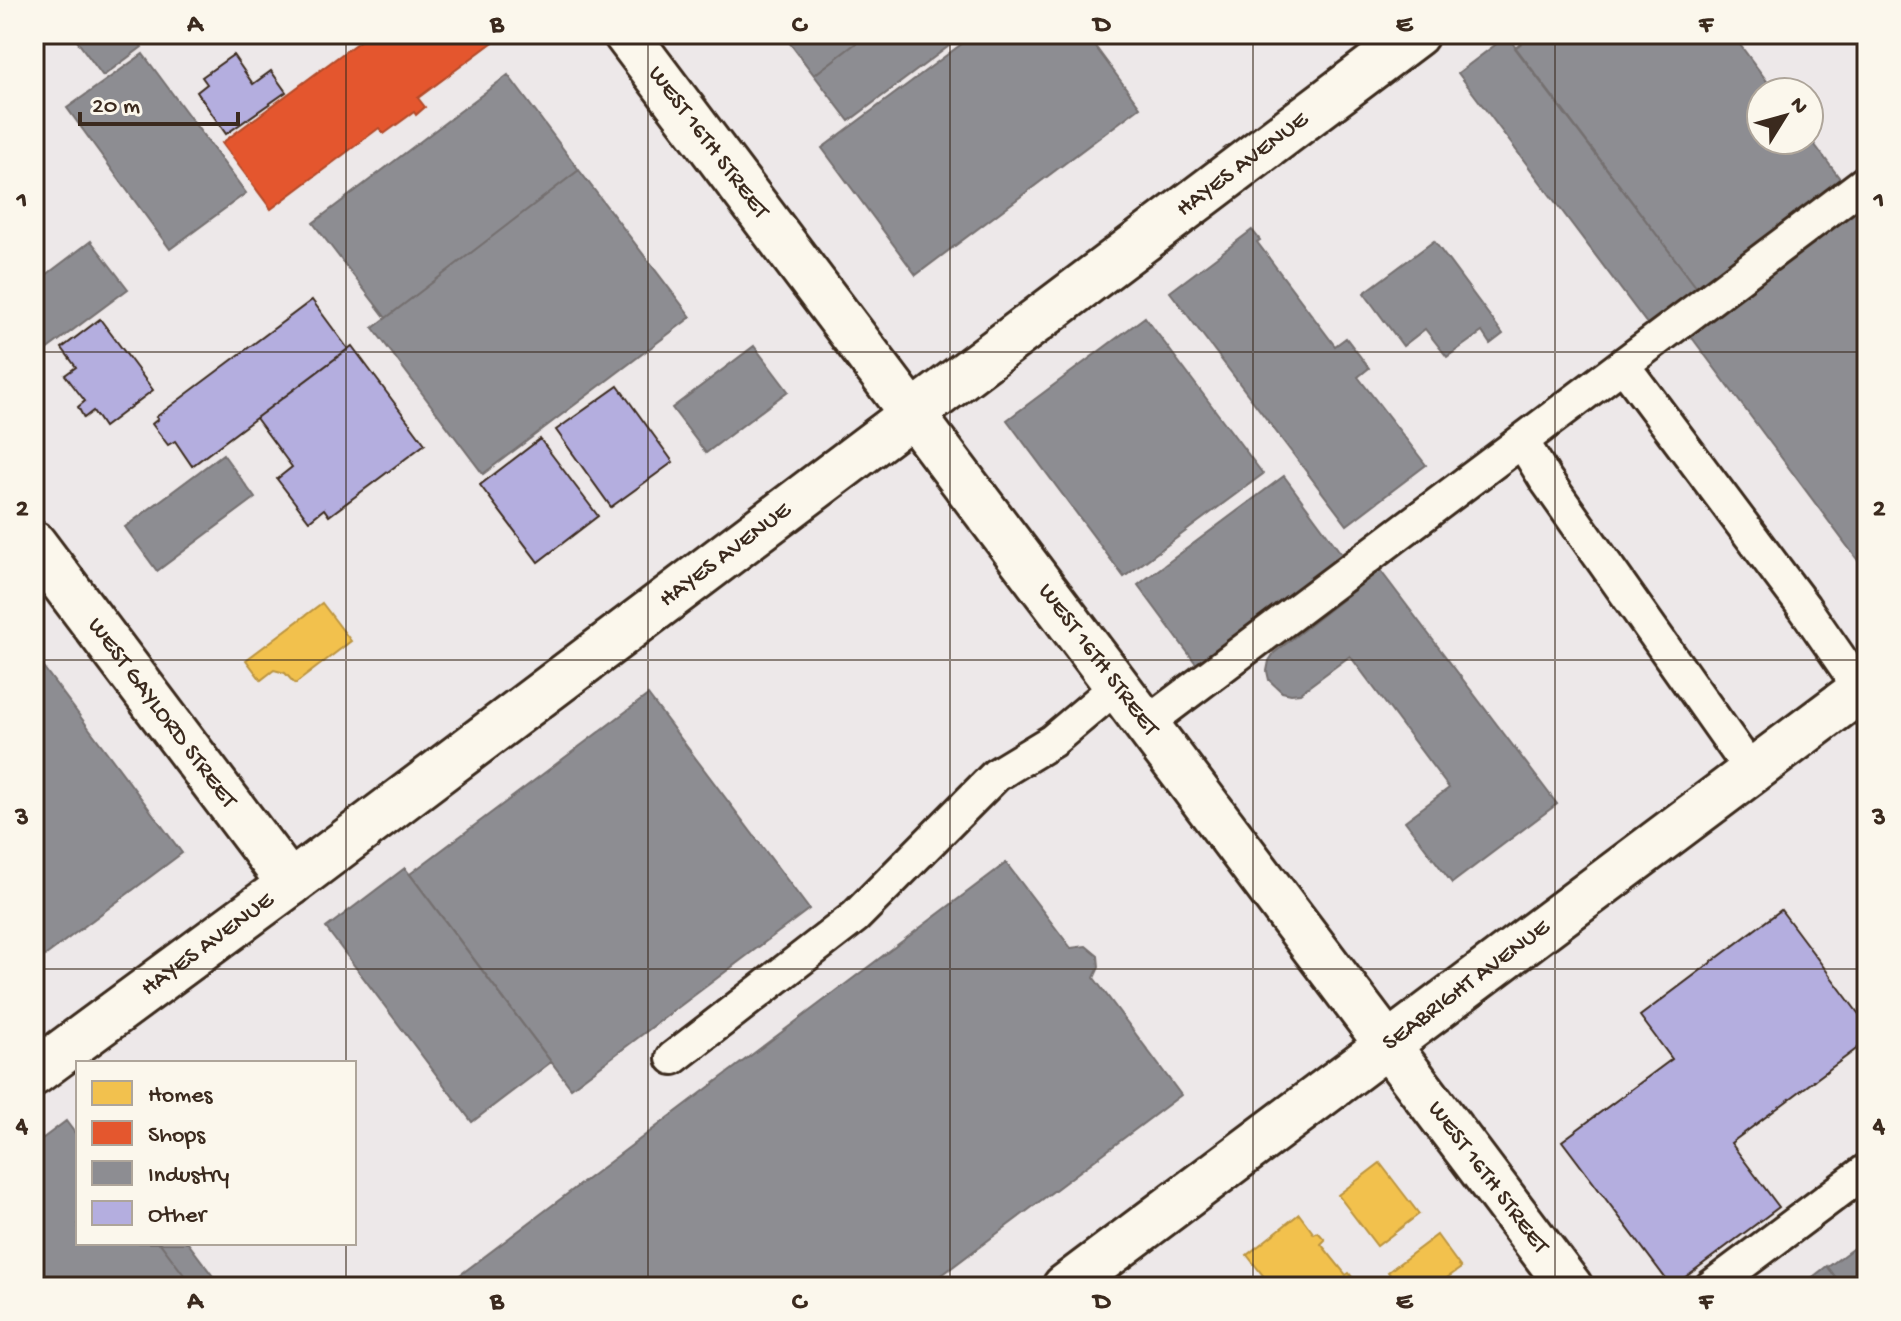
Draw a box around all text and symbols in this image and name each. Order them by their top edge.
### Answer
text: A [186,11,204,42]
text: B [489,11,505,42]
text: C [792,11,809,42]
text: D [1092,11,1112,42]
text: E [1396,11,1414,42]
text: F [1698,11,1714,42]
street label: WEST 16TH STREET [641,60,776,226]
scale bar [80,76,238,126]
north arrow [1745,76,1825,156]
text: 20 m [92,93,140,122]
text: N [1783,93,1812,120]
street label: HAYES AVENUE [1171,105,1315,224]
text: 1 [16,187,27,218]
text: 1 [1873,187,1884,218]
text: 2 [16,495,29,526]
street label: HAYES AVENUE [654,495,798,614]
text: 2 [1873,495,1886,526]
street label: WEST 16TH STREET [1031,578,1166,744]
street label: WEST GAYLORD STREET [80,612,244,816]
text: 3 [14,804,29,835]
text: 3 [1871,804,1886,835]
street label: HAYES AVENUE [136,886,281,1003]
street label: SEABRIGHT AVENUE [1377,913,1557,1058]
legend [76,1061,356,1245]
text: Homes [148,1082,214,1111]
street label: WEST 16TH STREET [1421,1096,1556,1261]
text: 4 [15,1112,29,1143]
text: 4 [1872,1112,1886,1143]
text: Shops [148,1122,206,1151]
text: Industry [148,1162,230,1191]
text: Other [148,1202,209,1231]
text: A [186,1288,204,1319]
text: B [489,1288,505,1319]
text: C [792,1288,809,1319]
text: D [1092,1288,1112,1319]
text: E [1396,1288,1414,1319]
text: F [1698,1288,1714,1319]

